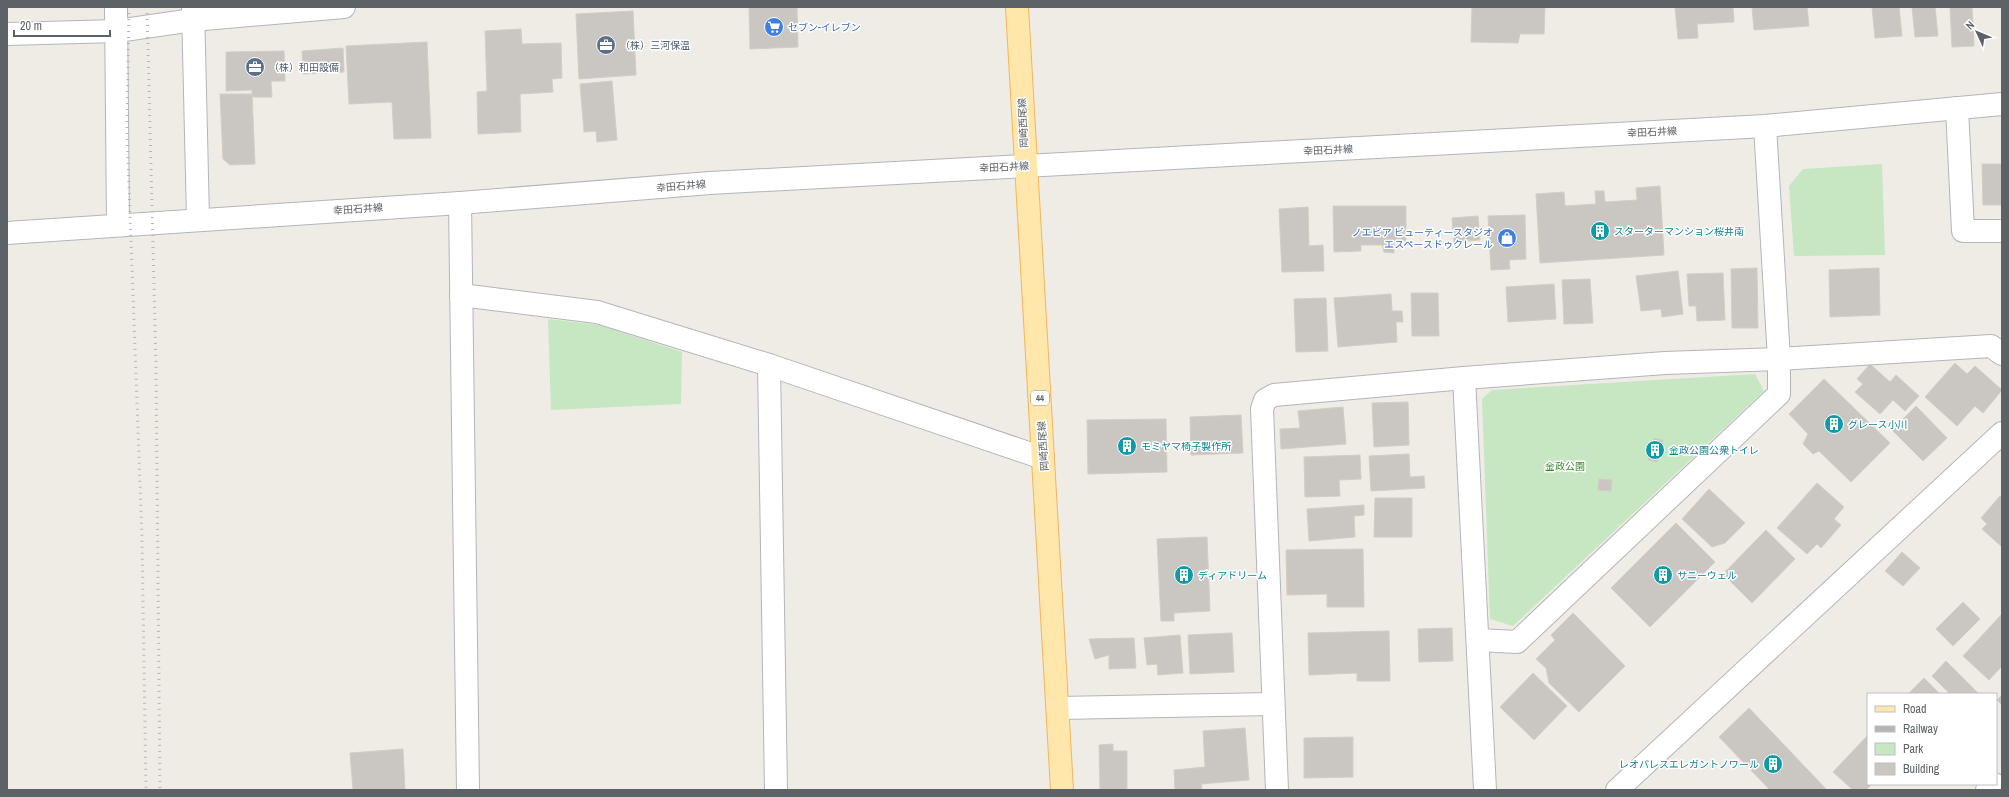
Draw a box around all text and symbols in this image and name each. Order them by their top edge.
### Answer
scale bar [14,12,110,38]
north arrow [1957,12,1997,52]
supermarket icon: セブン-イレブン [763,16,785,38]
text: 20 m [20,18,42,34]
text: N [1963,18,1977,32]
place label: セブン-イレブン [788,21,861,34]
office icon: （株）三河保温 [595,34,617,56]
place label: （株）三河保温 [620,39,690,52]
office icon: （株）和田設備 [244,56,266,78]
place label: （株）和田設備 [269,61,339,74]
street label: 岡崎西尾線 [1015,98,1031,148]
street label: 幸田石井線 [1627,124,1677,140]
street label: 幸田石井線 [1303,142,1353,158]
street label: 幸田石井線 [979,159,1029,175]
street label: 幸田石井線 [656,177,706,195]
street label: 幸田石井線 [333,201,383,217]
building icon: スターターマンション桜井南 [1589,220,1611,242]
place label: スターターマンション桜井南 [1614,225,1744,238]
place label: ノエビア ビューティースタジオ エスペースドゥクレール [1352,226,1493,251]
shop icon: ノエビア ビューティースタジオ エスペースドゥクレール [1496,227,1518,249]
road number: 44 [1031,391,1049,405]
building icon: グレース小川 [1823,413,1845,435]
place label: グレース小川 [1848,418,1908,431]
street label: 岡崎西尾線 [1035,421,1051,471]
building icon: モミヤマ椅子製作所 [1116,435,1138,457]
building icon: 金政公園公衆トイレ [1644,439,1666,461]
place label: モミヤマ椅子製作所 [1141,440,1231,453]
place label: 金政公園公衆トイレ [1669,444,1759,457]
park label: 金政公園 [1545,460,1585,473]
building icon: ディアドリーム [1173,564,1195,586]
building icon: サニーウェル [1652,564,1674,586]
place label: ディアドリーム [1198,569,1267,582]
place label: サニーウェル [1677,569,1737,582]
legend [1867,693,1997,785]
text: Road [1903,701,1927,717]
text: Railway [1903,721,1938,737]
text: Park [1903,741,1923,757]
building icon: レオパレスエレガントノワール [1762,753,1784,775]
place label: レオパレスエレガントノワール [1619,758,1759,771]
text: Building [1903,761,1940,777]

